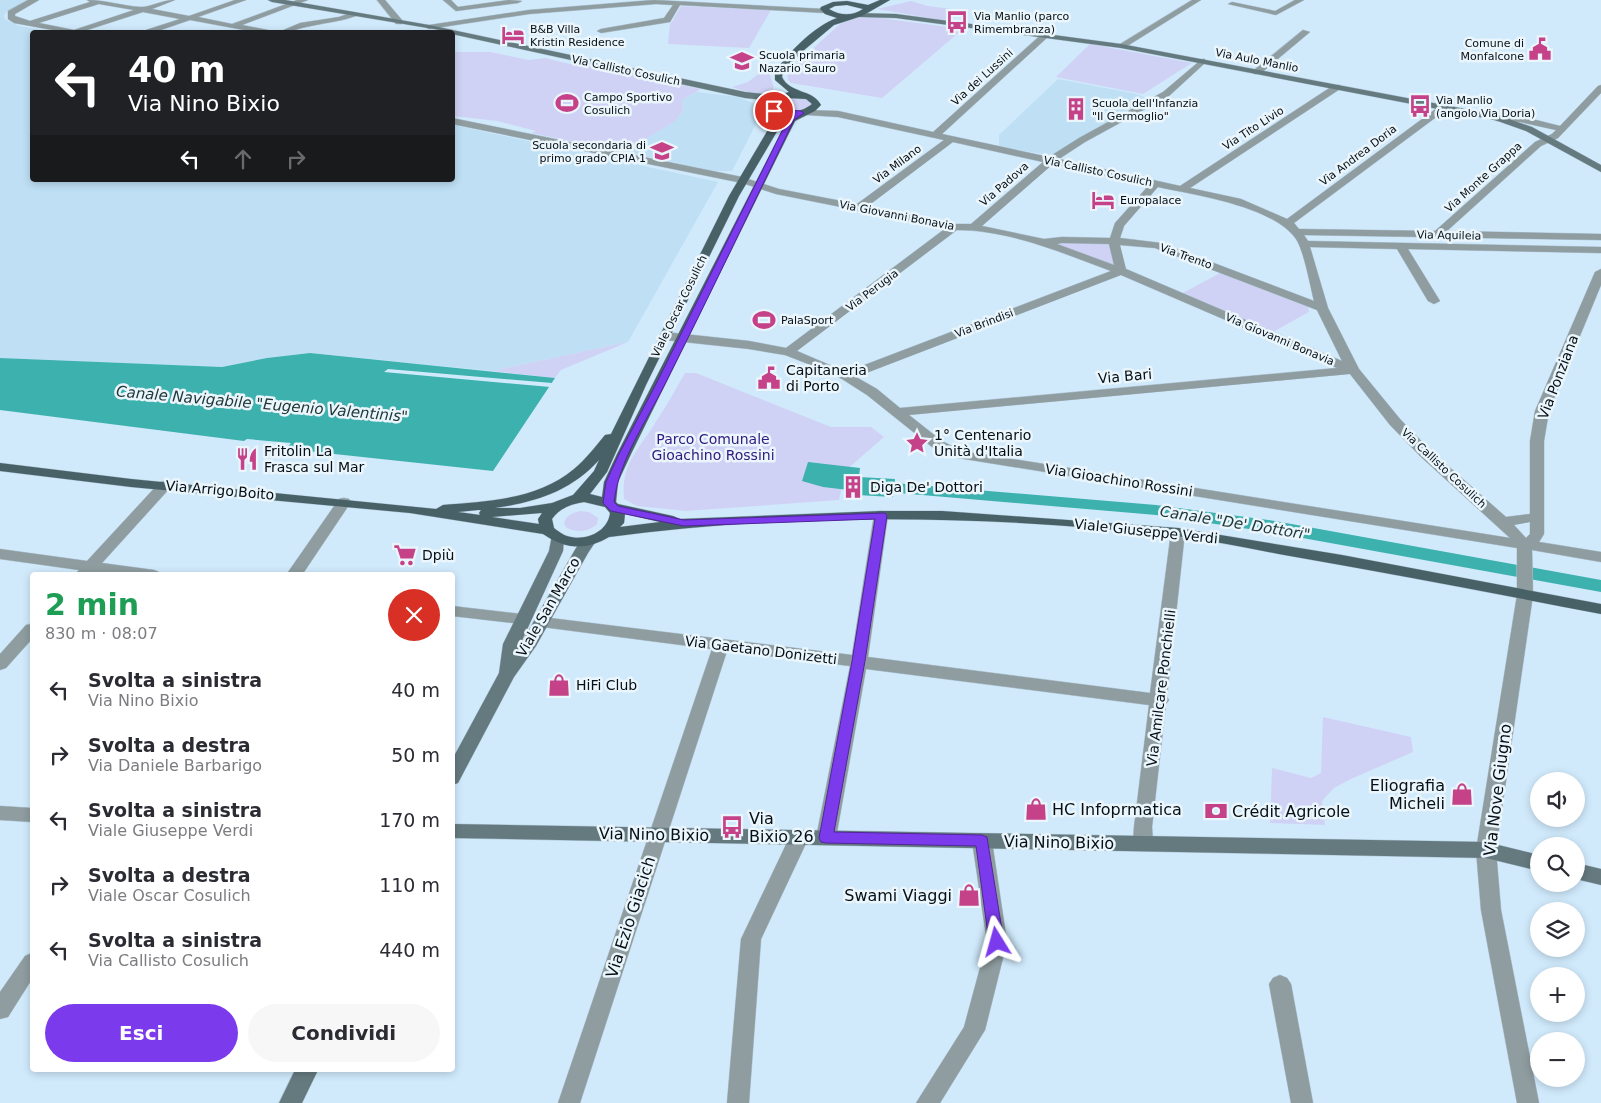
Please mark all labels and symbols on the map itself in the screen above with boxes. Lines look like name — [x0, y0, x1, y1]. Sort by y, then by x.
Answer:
bus stop icon: Via Manlio (parco Rimembranza) — [944, 9, 970, 35]
place label: Via Manlio (parco Rimembranza) — [974, 10, 1069, 36]
hotel icon: B&B Villa Kristin Residence — [500, 22, 526, 48]
place label: B&B Villa Kristin Residence — [530, 23, 625, 49]
public building icon: Comune di Monfalcone — [1527, 36, 1553, 62]
place label: Comune di Monfalcone — [1461, 37, 1524, 63]
street label: Via dei Lussini — [949, 46, 1016, 108]
street label: Via Aulo Manlio — [1214, 46, 1300, 75]
school or university icon: Scuola primaria Nazario Sauro — [729, 48, 755, 74]
place label: Scuola primaria Nazario Sauro — [759, 49, 845, 75]
street label: Via Callisto Cosulich — [570, 53, 681, 88]
sports icon: Campo Sportivo Cosulich — [554, 90, 580, 116]
pin — [753, 90, 795, 132]
place label: Campo Sportivo Cosulich — [584, 91, 672, 117]
bus stop icon: Via Manlio (angolo Via Doria) — [1407, 93, 1433, 119]
place label: Via Manlio (angolo Via Doria) — [1436, 94, 1535, 120]
building icon: Scuola dell'Infanzia "Il Germoglio" — [1063, 96, 1089, 122]
place label: Scuola dell'Infanzia "Il Germoglio" — [1092, 97, 1198, 123]
street label: Via Tito Livio — [1220, 104, 1286, 153]
street label: Via Andrea Doria — [1317, 122, 1399, 189]
school or university icon: Scuola secondaria di primo grado CPIA 1 — [649, 138, 675, 164]
place label: Scuola secondaria di primo grado CPIA 1 — [532, 139, 646, 165]
street label: Via Monte Grappa — [1442, 139, 1524, 215]
street label: Via Milano — [871, 142, 924, 187]
street label: Via Callisto Cosulich — [1042, 154, 1153, 189]
street label: Via Padova — [977, 160, 1031, 209]
hotel icon: Europalace — [1090, 187, 1116, 213]
place label: Europalace — [1120, 194, 1182, 207]
street label: Via Giovanni Bonavia — [838, 198, 956, 233]
street label: Via Aquileia — [1417, 228, 1481, 243]
street label: Via Trento — [1158, 241, 1214, 272]
street label: Viale Oscar Cosulich — [649, 253, 710, 359]
street label: Via Perugia — [844, 267, 901, 314]
street label: Via Brindisi — [953, 306, 1015, 341]
sports icon: PalaSport — [751, 307, 777, 333]
street label: Via Giovanni Bonavia — [1223, 311, 1336, 368]
place label: PalaSport — [781, 314, 834, 327]
street label: Via Ponziana — [1535, 333, 1581, 421]
place label: Capitaneria di Porto — [786, 362, 867, 394]
public building icon: Capitaneria di Porto — [756, 365, 782, 391]
street label: Via Bari — [1097, 366, 1153, 386]
water label: Canale Navigabile "Eugenio Valentinis" — [115, 382, 409, 426]
street label: Via Callisto Cosulich — [1399, 426, 1489, 511]
place label: 1° Centenario Unità d'Italia — [934, 427, 1031, 459]
place icon: 1° Centenario Unità d'Italia — [904, 430, 930, 456]
park label: Parco Comunale Gioachino Rossini — [651, 431, 775, 463]
place label: Fritolin La Frasca sul Mar — [264, 443, 365, 475]
restaurant icon: Fritolin La Frasca sul Mar — [234, 446, 260, 472]
street label: Via Gioachino Rossini — [1044, 460, 1194, 500]
building icon: Diga De' Dottori — [840, 474, 866, 500]
street label: Via Arrigo Boito — [165, 477, 275, 503]
place label: Diga De' Dottori — [870, 479, 983, 495]
water label: Canale "De' Dottori" — [1159, 502, 1311, 544]
street label: Viale Giuseppe Verdi — [1073, 515, 1219, 547]
supermarket icon: Dpiù — [392, 542, 418, 568]
place label: Dpiù — [422, 547, 454, 563]
street label: Viale San Marco — [513, 555, 583, 659]
street label: Via Amilcare Ponchielli — [1143, 609, 1179, 767]
street label: Via Gaetano Donizetti — [684, 633, 838, 667]
shop icon: HiFi Club — [546, 672, 572, 698]
place label: HiFi Club — [576, 677, 637, 693]
street label: Via Nove Giugno — [1480, 723, 1515, 857]
place label: Eliografia Micheli — [1370, 776, 1445, 813]
shop icon: Eliografia Micheli — [1449, 781, 1475, 807]
shop icon: HC Infoprmatica — [1023, 796, 1049, 822]
bank icon: Crédit Agricole — [1203, 798, 1229, 824]
place label: HC Infoprmatica — [1052, 800, 1182, 819]
place label: Crédit Agricole — [1232, 802, 1350, 821]
place label: Via Bixio 26 — [749, 809, 814, 846]
bus stop icon: Via Bixio 26 — [719, 814, 745, 840]
street label: Via Nino Bixio — [599, 824, 709, 845]
street label: Via Nino Bixio — [1004, 832, 1114, 853]
street label: Via Ezio Giacich — [602, 854, 659, 980]
shop icon: Swami Viaggi — [956, 882, 982, 908]
place label: Swami Viaggi — [844, 886, 952, 905]
position arrow — [970, 915, 1022, 967]

